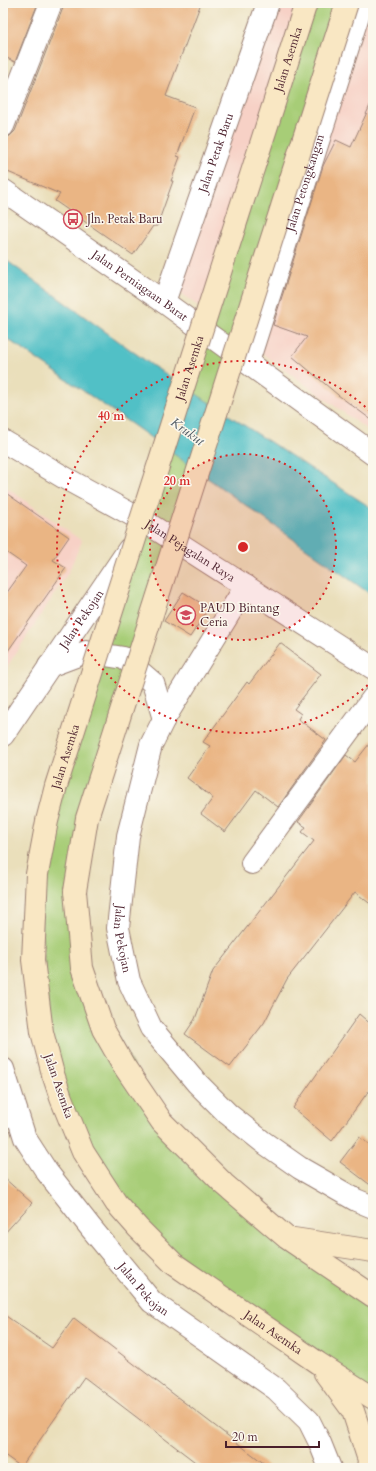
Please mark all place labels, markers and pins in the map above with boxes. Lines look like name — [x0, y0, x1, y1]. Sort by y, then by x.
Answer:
bus stop icon: Jln. Petak Baru — [62, 208, 84, 230]
place label: Jln. Petak Baru — [85, 211, 163, 227]
centre of rings — [236, 540, 250, 554]
place label: PAUD Bintang Ceria — [200, 600, 280, 630]
school or university icon: PAUD Bintang Ceria — [175, 604, 197, 626]

